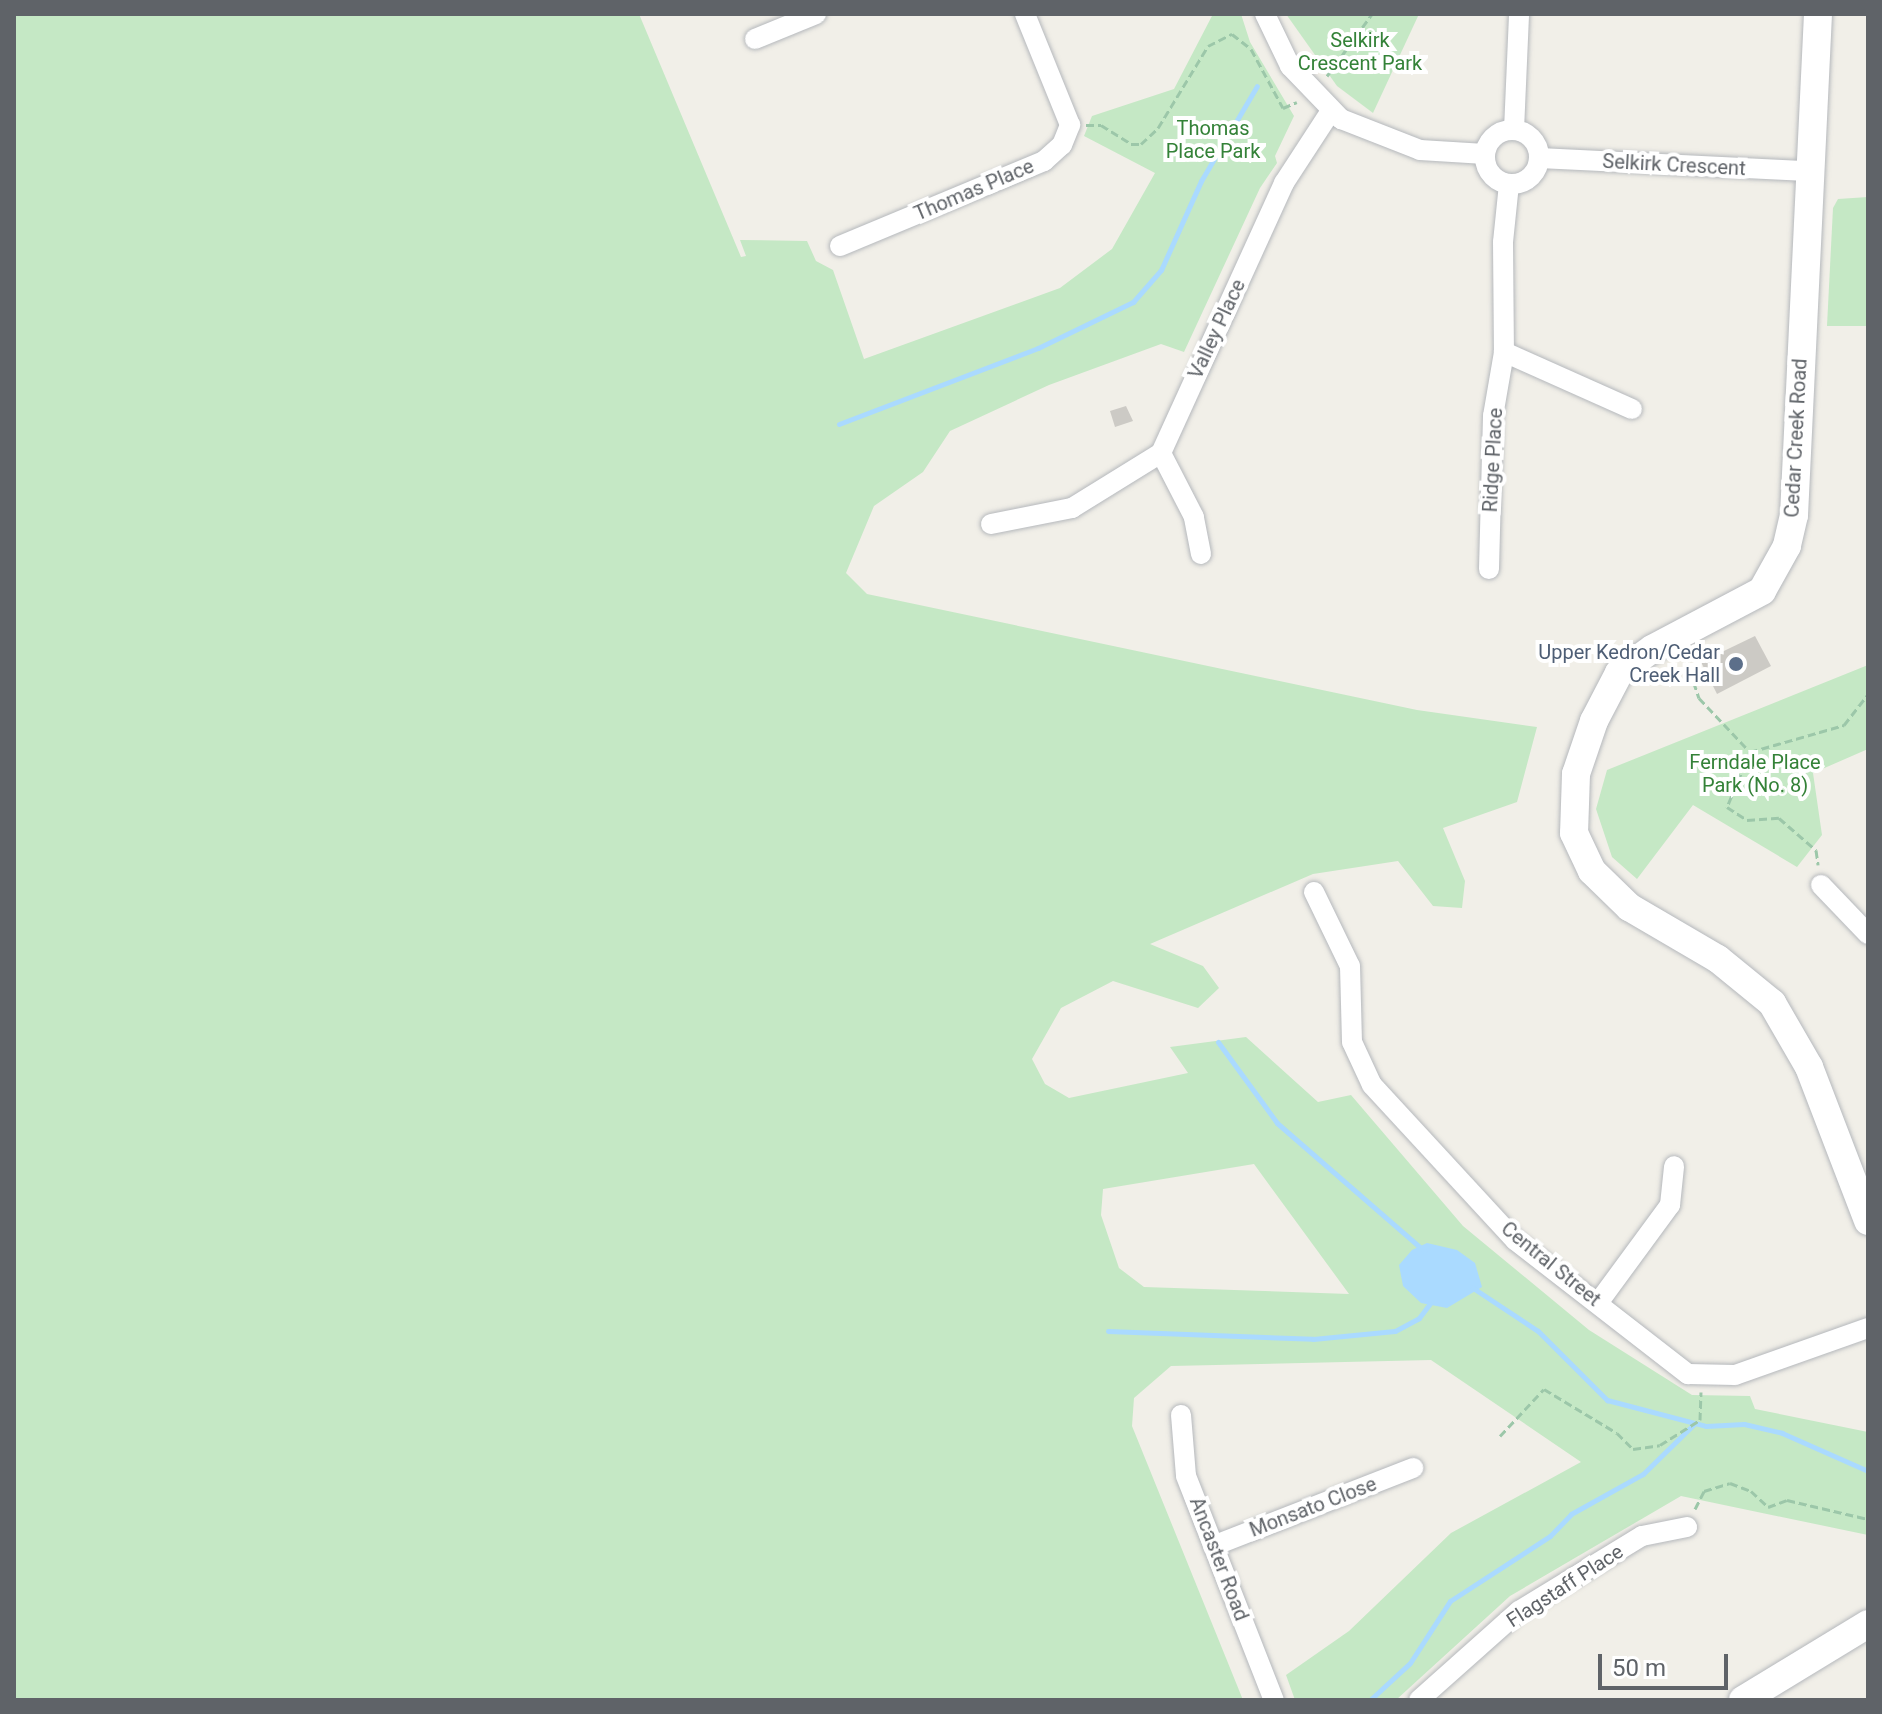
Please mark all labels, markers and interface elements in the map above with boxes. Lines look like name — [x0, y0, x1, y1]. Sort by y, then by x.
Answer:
park label: Selkirk Crescent Park — [1298, 28, 1422, 75]
park label: Thomas Place Park — [1166, 117, 1260, 164]
street label: Selkirk Crescent — [1602, 149, 1746, 181]
street label: Thomas Place — [911, 154, 1037, 226]
street label: Valley Place — [1183, 275, 1251, 383]
street label: Cedar Creek Road — [1780, 358, 1812, 518]
street label: Ridge Place — [1478, 407, 1508, 513]
place label: Upper Kedron/Cedar Creek Hall — [1538, 640, 1720, 687]
marker: Upper Kedron/Cedar Creek Hall — [1727, 655, 1745, 673]
park label: Ferndale Place Park (No. 8) — [1689, 751, 1821, 798]
street label: Central Street — [1496, 1217, 1606, 1311]
street label: Monsato Close — [1246, 1472, 1380, 1542]
street label: Ancaster Road — [1184, 1494, 1254, 1624]
street label: Flagstaff Place — [1502, 1539, 1628, 1633]
scale bar — [1602, 1638, 1732, 1688]
text: 50 m — [1612, 1654, 1666, 1682]

